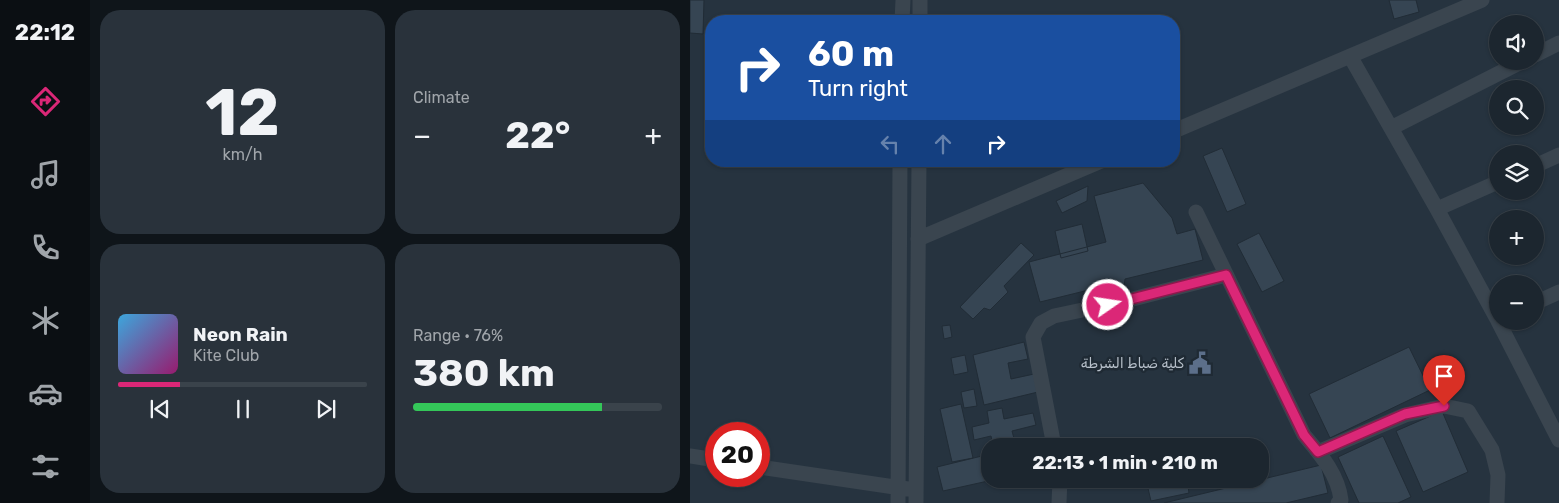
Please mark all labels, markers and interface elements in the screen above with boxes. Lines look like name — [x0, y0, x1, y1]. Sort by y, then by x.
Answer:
map controls — [1489, 15, 1544, 330]
button: sound — [1489, 15, 1544, 70]
text: 22:12 — [15, 19, 75, 46]
text: 60 m — [808, 33, 894, 75]
icon: right — [725, 35, 790, 100]
text: 12 — [205, 74, 280, 151]
text: Turn right — [808, 75, 908, 102]
button: search — [1489, 80, 1544, 135]
icon: directions — [28, 84, 63, 119]
text: Climate — [413, 88, 470, 107]
text: 22° — [505, 112, 570, 158]
text: − — [413, 119, 431, 152]
text: + — [645, 119, 662, 152]
icon: left — [876, 130, 904, 158]
icon: ahead — [929, 130, 957, 158]
icon: right — [982, 130, 1010, 158]
text: km/h — [223, 145, 262, 164]
button: layers — [1489, 145, 1544, 200]
icon: music — [28, 157, 63, 192]
button: + — [1489, 210, 1544, 265]
icon: phone — [28, 230, 63, 265]
button: − — [1489, 275, 1544, 330]
position arrow — [1081, 278, 1133, 330]
icon: climate — [28, 303, 63, 338]
text: Neon Rain — [193, 323, 288, 346]
text: Range · 76% — [413, 326, 503, 345]
text: Kite Club — [193, 346, 259, 365]
text: 380 km — [413, 350, 555, 396]
public building icon: كلية ضباط الشرطة — [1187, 350, 1213, 376]
place label: كلية ضباط الشرطة — [1081, 355, 1185, 372]
pin — [1423, 355, 1465, 406]
icon: arrive — [1430, 362, 1458, 390]
icon: car — [28, 376, 63, 411]
icon: previous — [146, 395, 174, 423]
icon: pause — [229, 395, 257, 423]
icon: next — [312, 395, 340, 423]
speed limit sign: 20 — [705, 422, 770, 487]
icon: filters — [28, 449, 63, 484]
text: 22:13 · 1 min · 210 m — [1032, 451, 1218, 474]

